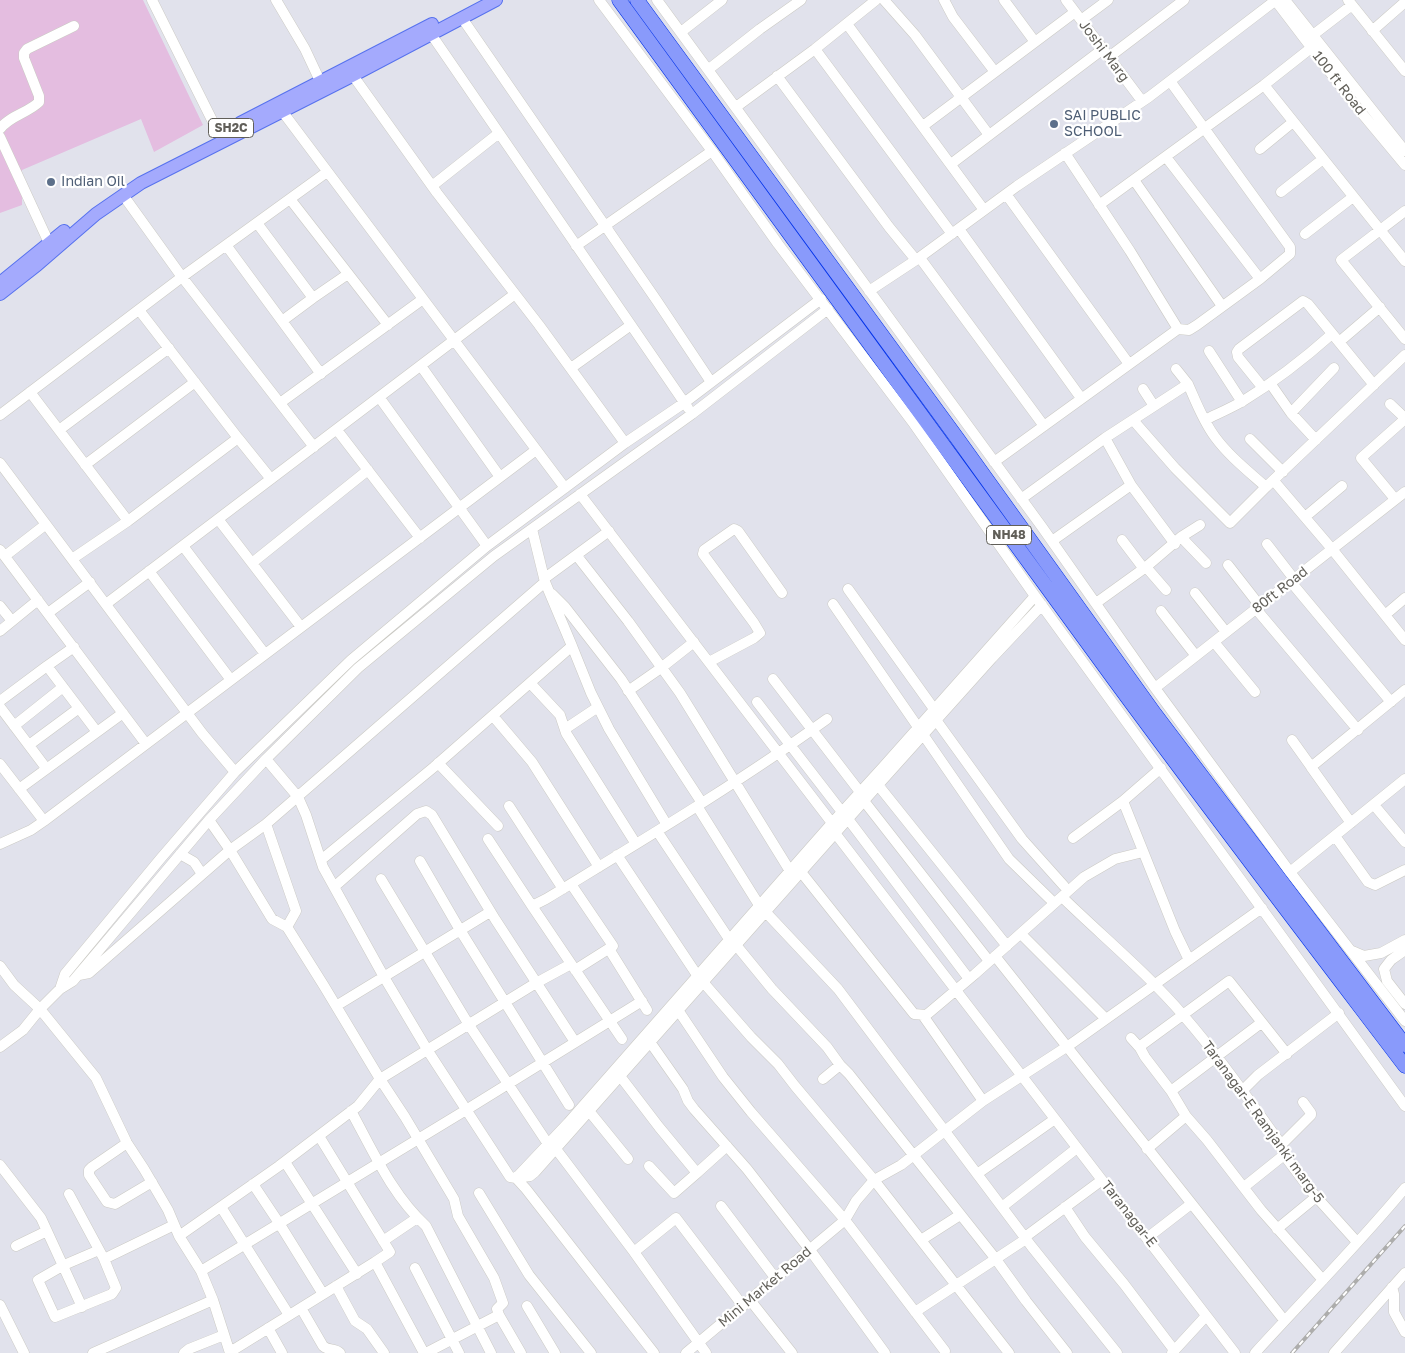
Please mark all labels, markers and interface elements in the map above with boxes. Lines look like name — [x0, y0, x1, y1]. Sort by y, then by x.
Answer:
street label: Joshi Marg — [1075, 17, 1133, 85]
street label: 100 ft Road — [1309, 48, 1369, 118]
place label: SAI PUBLIC SCHOOL — [1064, 108, 1141, 140]
marker: SAI PUBLIC SCHOOL — [1048, 118, 1060, 130]
road number: SH2C — [208, 119, 254, 138]
place label: Indian Oil — [61, 174, 125, 190]
marker: Indian Oil — [45, 176, 57, 188]
road number: NH48 — [986, 526, 1032, 544]
street label: 80ft Road — [1249, 563, 1311, 617]
street label: Taranagar-E Ramjanki marg-5 — [1198, 1038, 1328, 1206]
street label: Taranagar-E — [1098, 1177, 1160, 1251]
street label: Mini Market Road — [715, 1243, 815, 1331]

